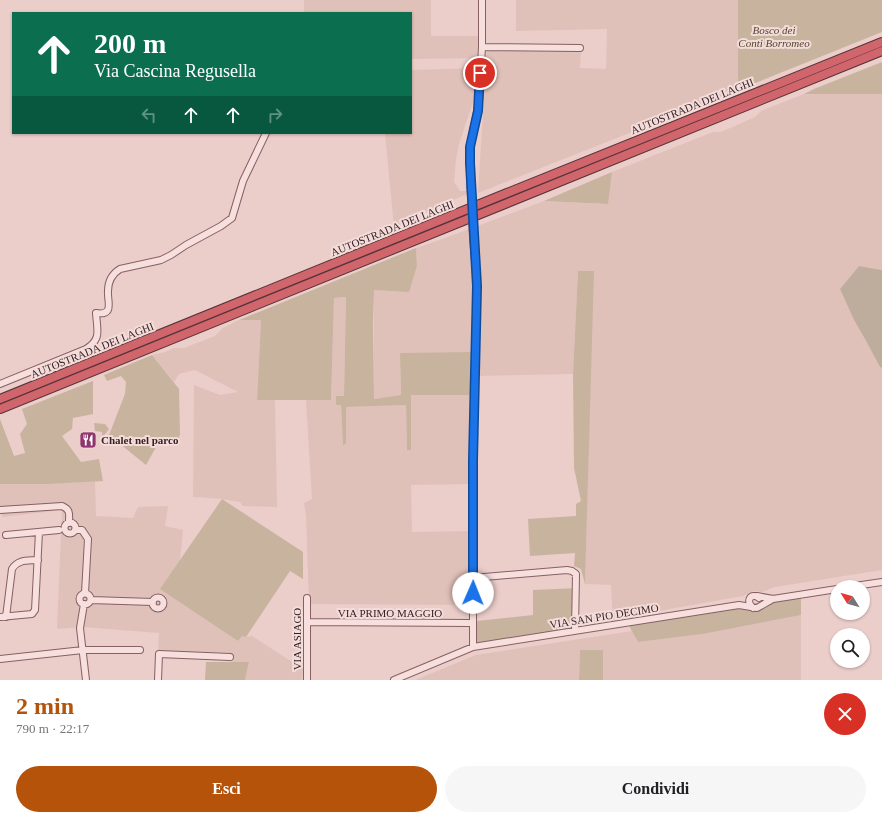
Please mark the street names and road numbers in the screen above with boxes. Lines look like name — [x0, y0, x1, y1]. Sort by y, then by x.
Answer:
street label: AUTOSTRADA DEI LAGHI — [629, 76, 756, 136]
street label: AUTOSTRADA DEI LAGHI — [329, 198, 456, 258]
street label: AUTOSTRADA DEI LAGHI — [29, 320, 156, 380]
street label: VIA SAN PIO DECIMO — [549, 601, 659, 631]
street label: VIA PRIMO MAGGIO — [338, 607, 442, 619]
street label: VIA ASIAGO — [291, 608, 303, 670]

